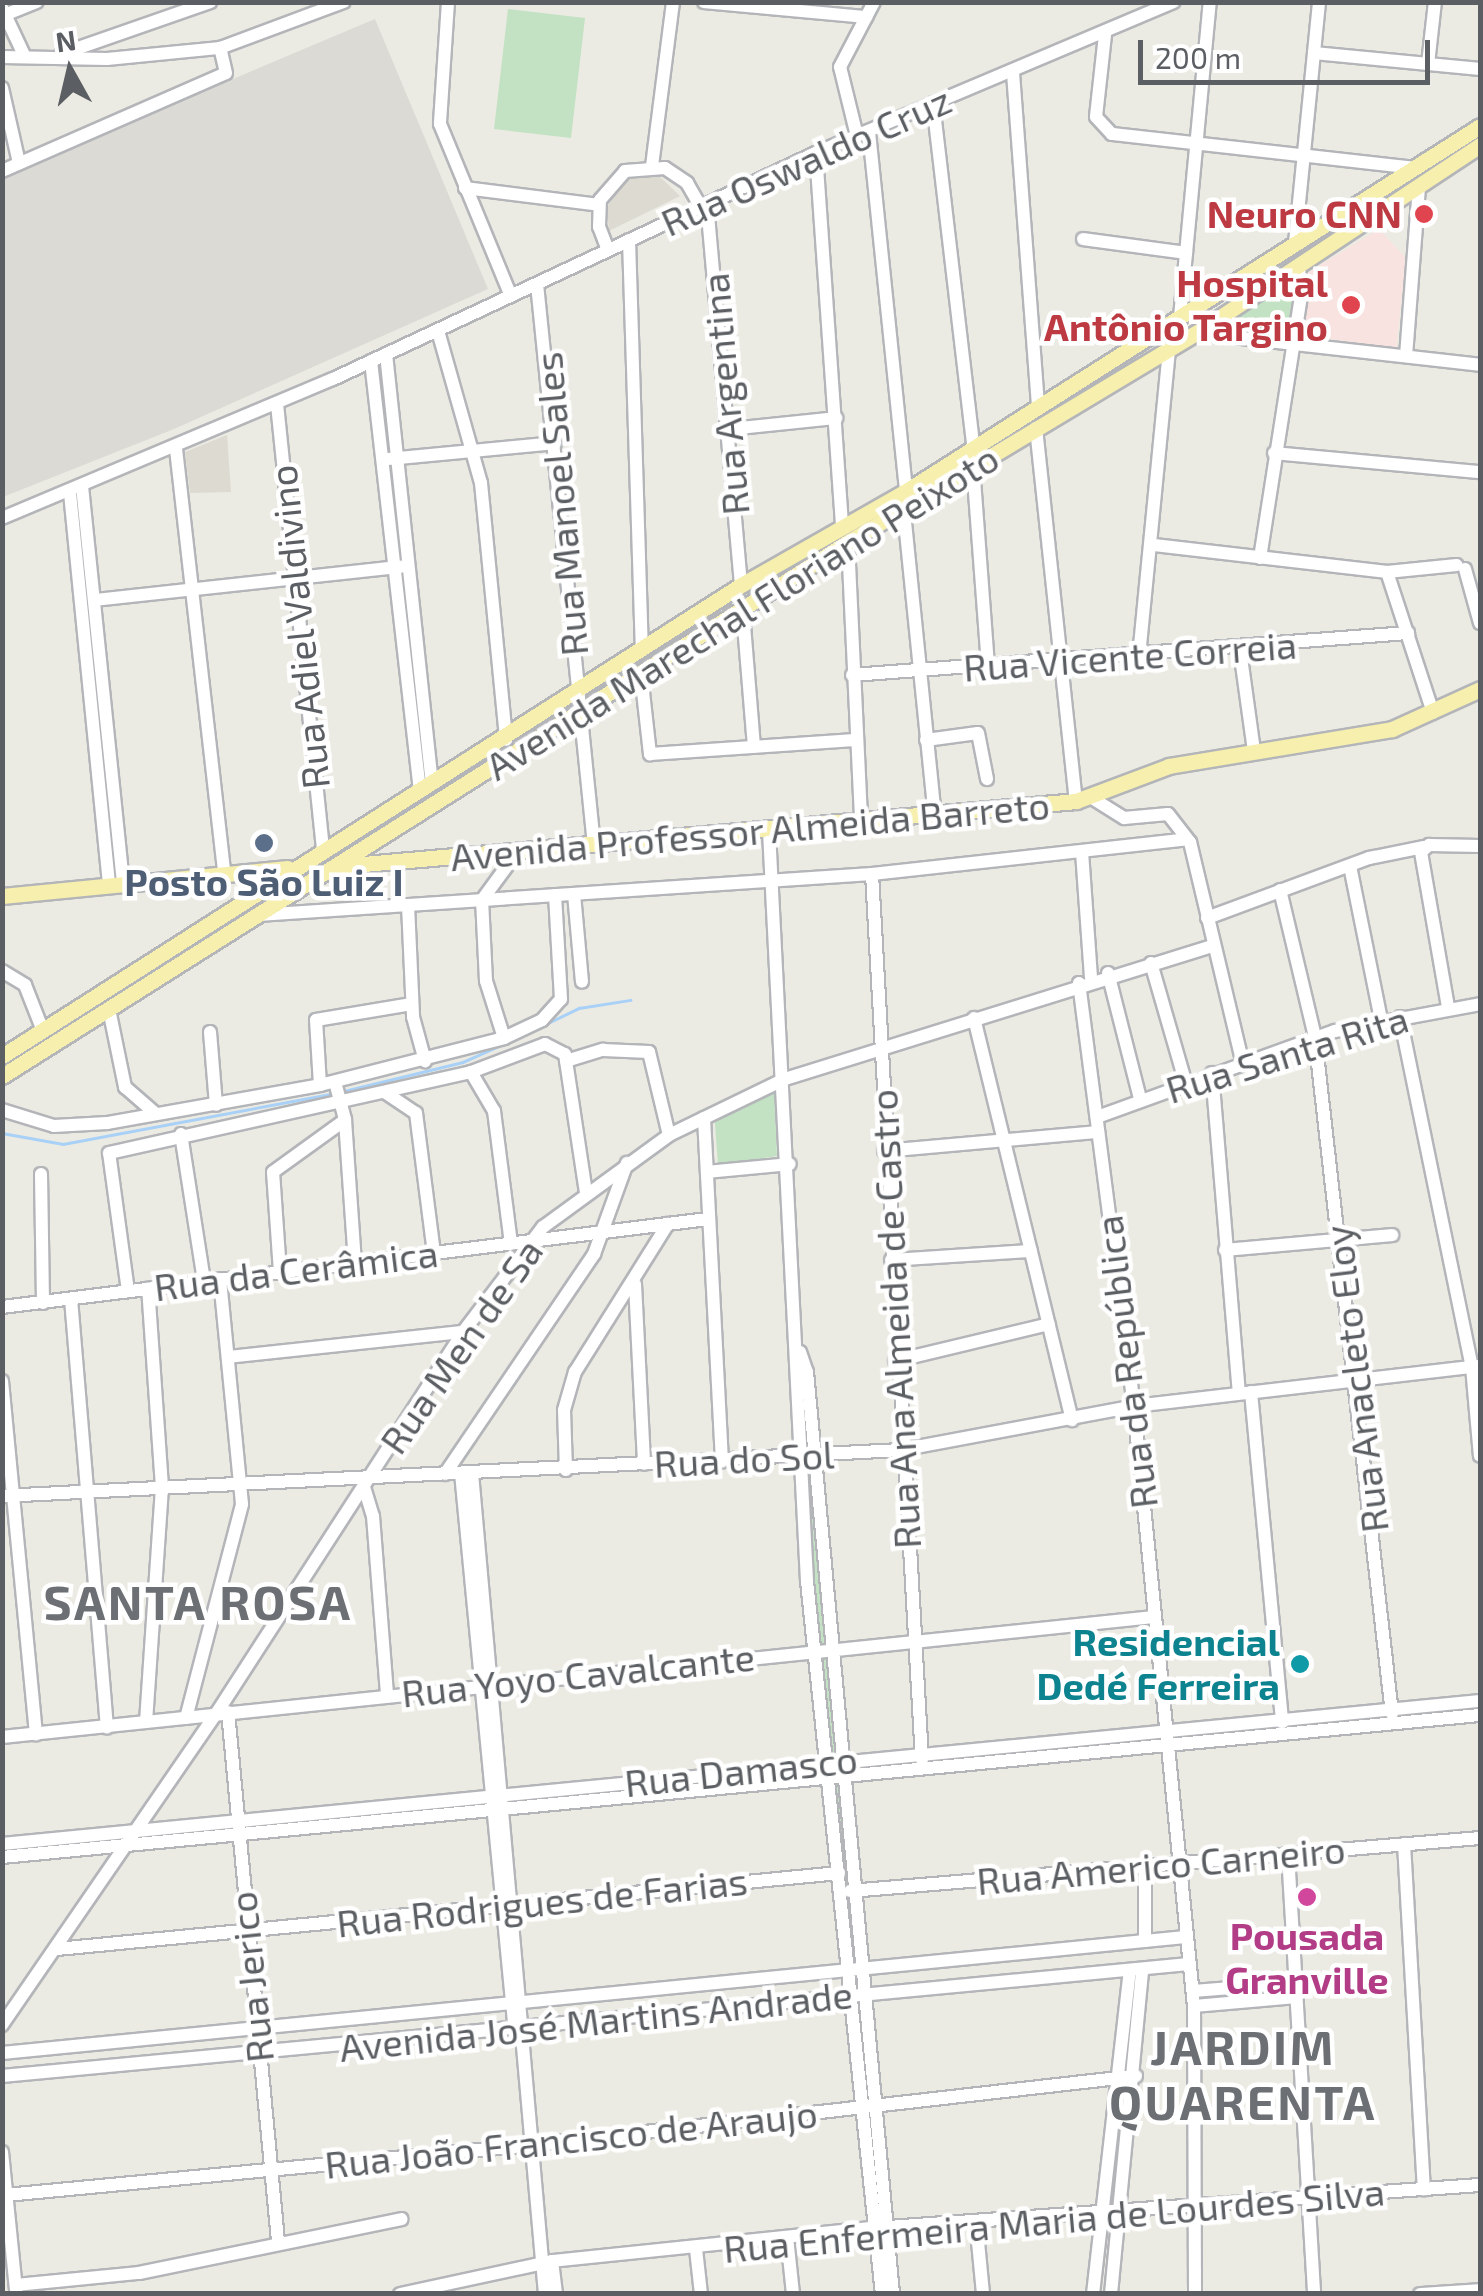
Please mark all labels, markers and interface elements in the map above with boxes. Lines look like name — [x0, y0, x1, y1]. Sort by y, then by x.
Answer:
north arrow — [20, 20, 120, 120]
scale bar — [1143, 20, 1436, 82]
text: N — [53, 22, 78, 59]
text: 200 m — [1155, 39, 1241, 75]
street label: Rua Oswaldo Cruz — [654, 77, 958, 245]
place label: Neuro CNN — [1207, 191, 1402, 237]
marker: Neuro CNN — [1411, 201, 1437, 227]
place label: Hospital Antônio Targino — [1043, 260, 1328, 350]
street label: Rua Argentina — [692, 271, 758, 517]
marker: Hospital Antônio Targino — [1338, 292, 1364, 318]
street label: Rua Manoel Sales — [525, 350, 597, 658]
street label: Avenida Marechal Floriano Peixoto — [477, 435, 1007, 789]
street label: Rua Adiel Valdivino — [259, 461, 339, 793]
street label: Rua Vicente Correia — [961, 622, 1299, 690]
street label: Avenida Professor Almeida Barreto — [448, 782, 1052, 880]
marker: Posto São Luiz I — [253, 832, 275, 854]
place label: Posto São Luiz I — [124, 859, 404, 905]
street label: Rua Santa Rita — [1160, 996, 1414, 1112]
street label: Rua Ana Almeida de Castro — [860, 1087, 930, 1551]
street label: Rua da República — [1085, 1213, 1167, 1511]
street label: Rua Anacleto Eloy — [1314, 1222, 1398, 1536]
street label: Rua da Cerâmica — [151, 1230, 441, 1310]
street label: Rua Men de Sa — [370, 1230, 552, 1462]
street label: Rua do Sol — [653, 1432, 835, 1486]
district label: SANTA ROSA — [43, 1573, 353, 1631]
place label: Residencial Dedé Ferreira — [1036, 1619, 1280, 1708]
street label: Rua Yoyo Cavalcante — [399, 1634, 757, 1716]
marker: Residencial Dedé Ferreira — [1289, 1653, 1311, 1675]
street label: Rua Damasco — [622, 1736, 860, 1806]
street label: Rua Americo Carneiro — [974, 1826, 1348, 1904]
street label: Rua Rodrigues de Farias — [334, 1858, 750, 1946]
marker: Pousada Granville — [1296, 1886, 1318, 1908]
street label: Rua Jerico — [219, 1889, 283, 2065]
place label: Pousada Granville — [1225, 1913, 1389, 2002]
street label: Avenida José Martins Andrade — [336, 1971, 856, 2071]
district label: JARDIM QUARENTA — [1109, 2017, 1377, 2130]
street label: Rua João Francisco de Araujo — [322, 2090, 820, 2188]
street label: Rua Enfermeira Maria de Lourdes Silva — [721, 2168, 1387, 2272]

